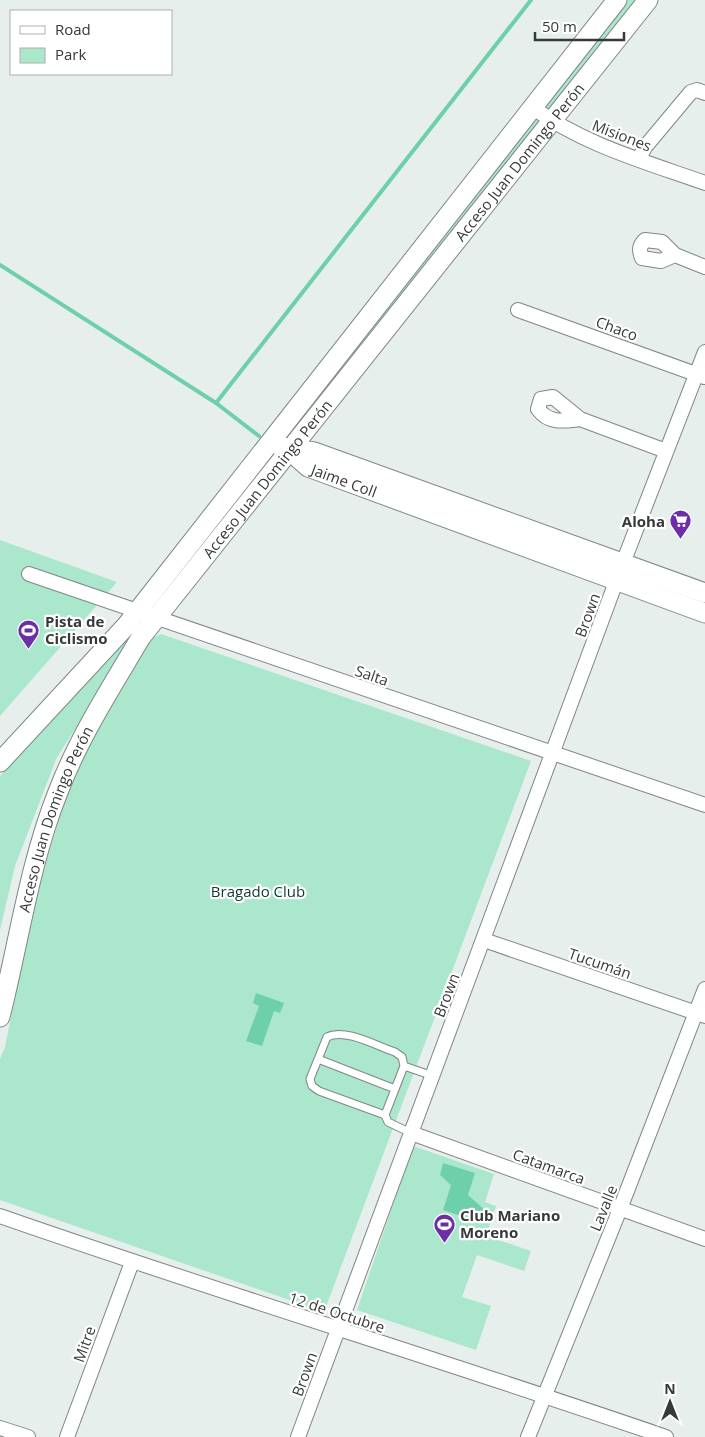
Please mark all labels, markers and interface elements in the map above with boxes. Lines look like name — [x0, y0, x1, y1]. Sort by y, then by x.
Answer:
legend — [10, 10, 172, 75]
scale bar — [535, 10, 624, 42]
text: 50 m — [542, 16, 577, 36]
text: Road — [55, 19, 91, 39]
text: Park — [55, 44, 86, 64]
street label: Acceso Juan Domingo Perón — [450, 79, 588, 245]
street label: Misiones — [589, 115, 655, 155]
street label: Chaco — [593, 311, 641, 345]
street label: Acceso Juan Domingo Perón — [198, 395, 336, 562]
street label: Jaime Coll — [307, 458, 380, 501]
supermarket icon: Aloha — [669, 509, 693, 540]
place label: Aloha — [622, 511, 665, 531]
street label: Brown — [570, 590, 604, 640]
place label: Pista de Ciclismo — [45, 611, 107, 648]
sports icon: Pista de Ciclismo — [17, 618, 41, 649]
street label: Salta — [353, 660, 391, 690]
street label: Acceso Juan Domingo Perón — [14, 722, 97, 914]
park label: Bragado Club — [211, 881, 305, 901]
street label: Tucumán — [566, 943, 634, 983]
street label: Brown — [428, 970, 464, 1020]
street label: Catamarca — [510, 1144, 588, 1188]
street label: Lavalle — [585, 1182, 621, 1234]
place label: Club Mariano Moreno — [460, 1205, 560, 1242]
sports icon: Club Mariano Moreno — [432, 1212, 456, 1243]
street label: 12 de Octubre — [287, 1287, 387, 1337]
street label: Mitre — [68, 1323, 100, 1365]
street label: Brown — [287, 1349, 321, 1399]
north arrow — [645, 1377, 695, 1427]
text: N — [664, 1379, 676, 1398]

